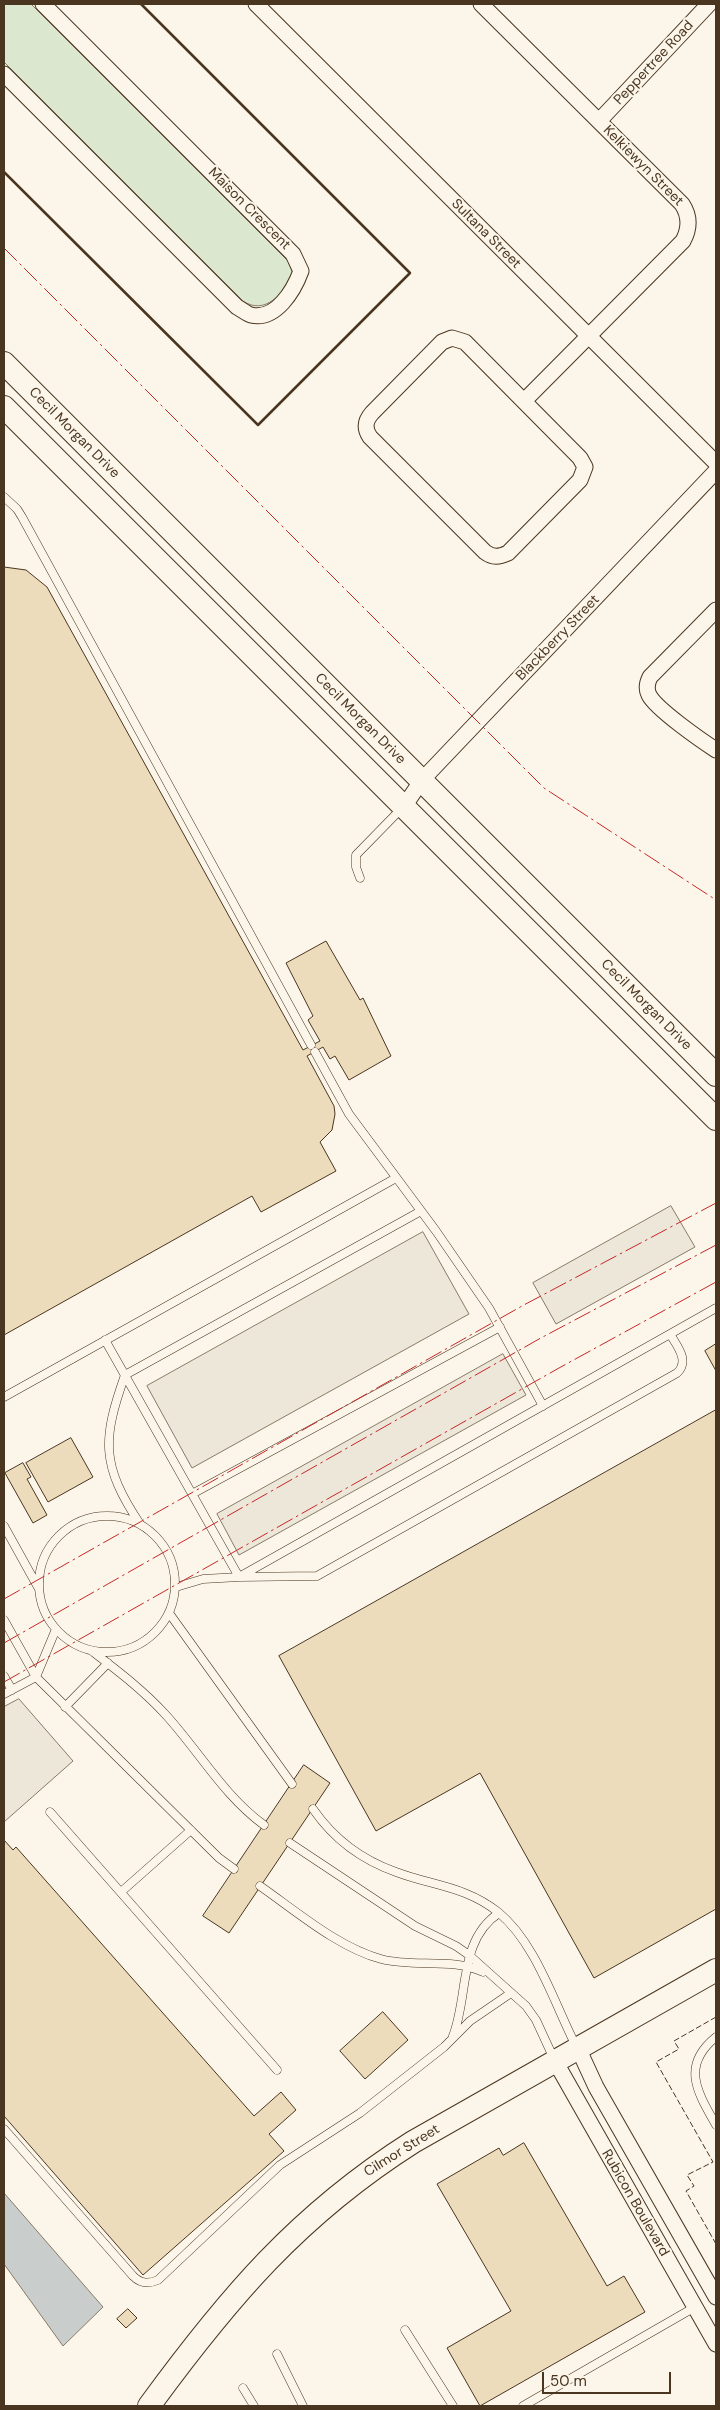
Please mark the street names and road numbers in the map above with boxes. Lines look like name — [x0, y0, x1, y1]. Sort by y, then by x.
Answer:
street label: Peppertree Road — [611, 17, 697, 109]
street label: Kelkiewyn Street — [599, 122, 687, 210]
street label: Maison Crescent — [204, 164, 294, 254]
street label: Sultana Street — [448, 196, 524, 272]
street label: Cecil Morgan Drive — [25, 384, 123, 482]
street label: Blackberry Street — [513, 592, 603, 684]
street label: Cecil Morgan Drive — [311, 670, 409, 768]
street label: Cecil Morgan Drive — [597, 956, 695, 1054]
street label: Cilmor Street — [361, 2121, 443, 2181]
street label: Rubicon Boulevard — [598, 2147, 672, 2259]

